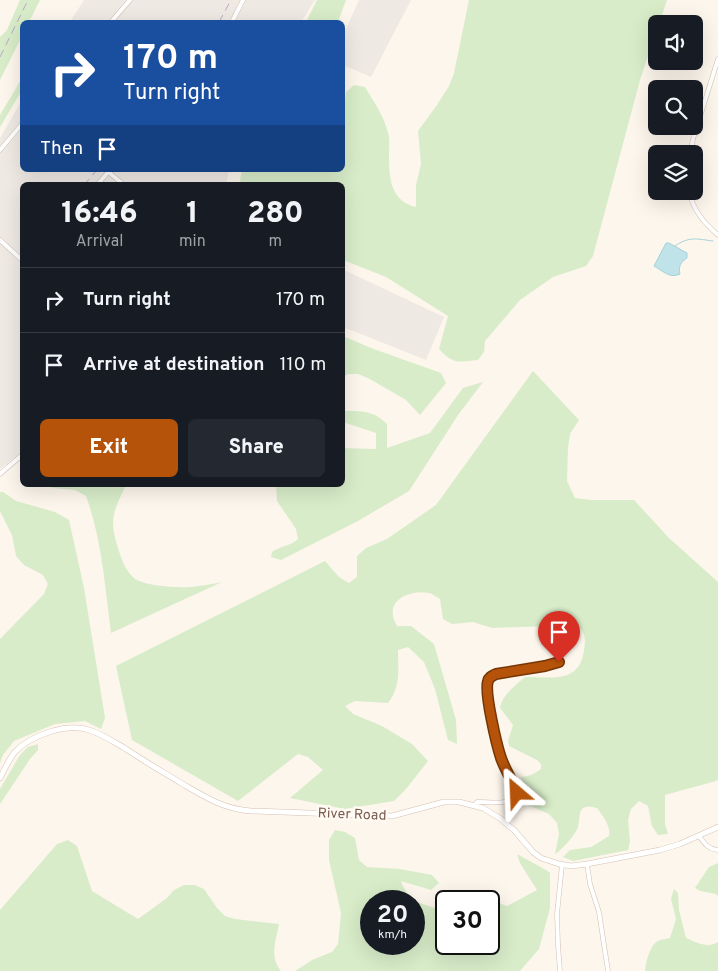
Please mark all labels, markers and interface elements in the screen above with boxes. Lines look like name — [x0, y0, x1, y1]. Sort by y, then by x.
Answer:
map controls — [648, 15, 703, 200]
button: sound — [648, 15, 703, 70]
text: 170 m — [123, 37, 218, 81]
icon: right — [40, 40, 105, 105]
text: Turn right — [123, 80, 220, 107]
button: search — [648, 80, 703, 135]
icon: arrive — [93, 135, 121, 163]
text: Then — [40, 137, 83, 161]
button: layers — [648, 145, 703, 200]
text: 16:46 — [61, 196, 138, 233]
text: 1 — [186, 196, 198, 233]
text: 280 — [247, 196, 304, 233]
text: Arrival — [76, 232, 123, 252]
text: min — [179, 232, 206, 252]
text: m — [269, 232, 282, 252]
icon: right — [40, 286, 68, 314]
text: Turn right — [83, 288, 171, 312]
text: 170 m — [276, 288, 325, 312]
icon: arrive — [40, 351, 68, 379]
text: Arrive at destination — [83, 353, 264, 377]
text: 110 m — [279, 353, 326, 377]
button: Exit — [40, 419, 178, 477]
button: Share — [188, 419, 325, 477]
pin — [538, 611, 580, 662]
icon: arrive — [545, 618, 573, 646]
position arrow — [490, 766, 542, 818]
street label: River Road — [317, 805, 387, 825]
speed limit sign: 30 — [435, 890, 500, 955]
text: 20 — [377, 900, 408, 932]
text: km/h — [378, 927, 407, 943]

